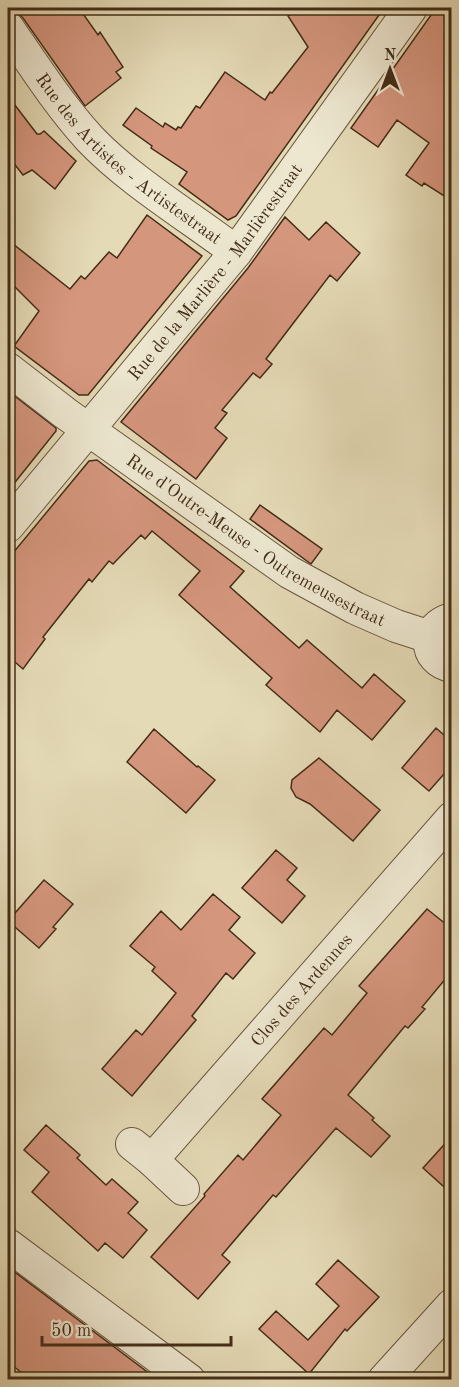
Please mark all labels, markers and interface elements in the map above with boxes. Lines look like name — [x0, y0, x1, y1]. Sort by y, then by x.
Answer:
north arrow — [360, 39, 420, 99]
text: N — [384, 48, 397, 64]
street label: Rue des Artistes - Artistestraat — [32, 70, 225, 248]
street label: Rue de la Marlière - Marlièrestraat — [125, 161, 306, 384]
street label: Rue d'Outre-Meuse - Outremeusestraat — [123, 451, 388, 630]
street label: Clos des Ardennes — [248, 930, 356, 1050]
scale bar — [42, 1309, 231, 1347]
text: 50 m — [51, 1322, 91, 1340]

